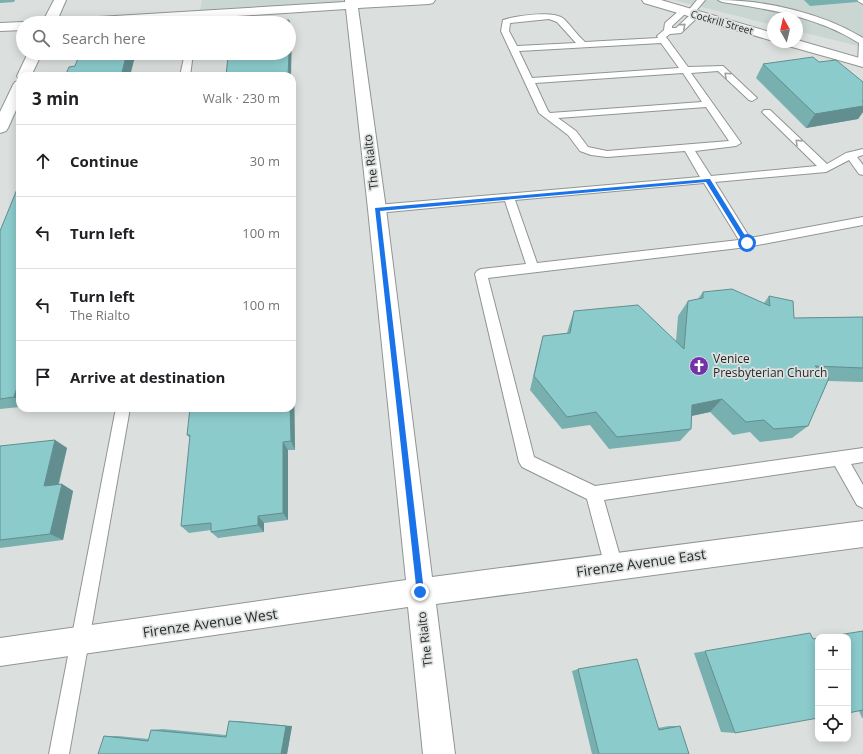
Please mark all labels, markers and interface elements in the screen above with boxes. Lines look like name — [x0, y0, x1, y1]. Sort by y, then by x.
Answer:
street label: Cockrill Street — [689, 6, 755, 38]
north arrow — [767, 12, 803, 48]
search box — [16, 16, 296, 60]
one-way arrow — [678, 23, 686, 30]
icon: search — [30, 27, 52, 49]
text: Search here — [62, 28, 146, 48]
one-way arrow — [724, 72, 732, 79]
text: 3 min — [32, 87, 79, 110]
text: Walk · 230 m — [203, 89, 280, 107]
street label: The Rialto — [359, 134, 382, 191]
one-way arrow — [795, 139, 803, 146]
icon: ahead — [32, 150, 54, 172]
text: Continue — [70, 151, 138, 171]
text: 30 m — [250, 152, 280, 170]
icon: left — [32, 222, 54, 244]
text: Turn left — [70, 223, 135, 243]
text: 100 m — [242, 224, 280, 242]
route start — [738, 234, 756, 252]
text: Turn left — [70, 286, 135, 306]
icon: left — [32, 294, 54, 316]
text: 100 m — [242, 296, 280, 314]
text: The Rialto — [70, 306, 130, 324]
place label: Venice Presbyterian Church — [713, 350, 827, 381]
church icon: Venice Presbyterian Church — [688, 355, 710, 377]
icon: arrive — [32, 366, 54, 388]
text: Arrive at destination — [70, 367, 225, 387]
street label: Firenze Avenue East — [575, 544, 707, 581]
route end — [411, 583, 429, 601]
street label: Firenze Avenue West — [141, 604, 279, 641]
street label: The Rialto — [413, 611, 436, 668]
map controls — [815, 634, 851, 742]
button: + — [815, 634, 851, 670]
button: − — [815, 670, 851, 706]
button: locate — [815, 706, 851, 742]

